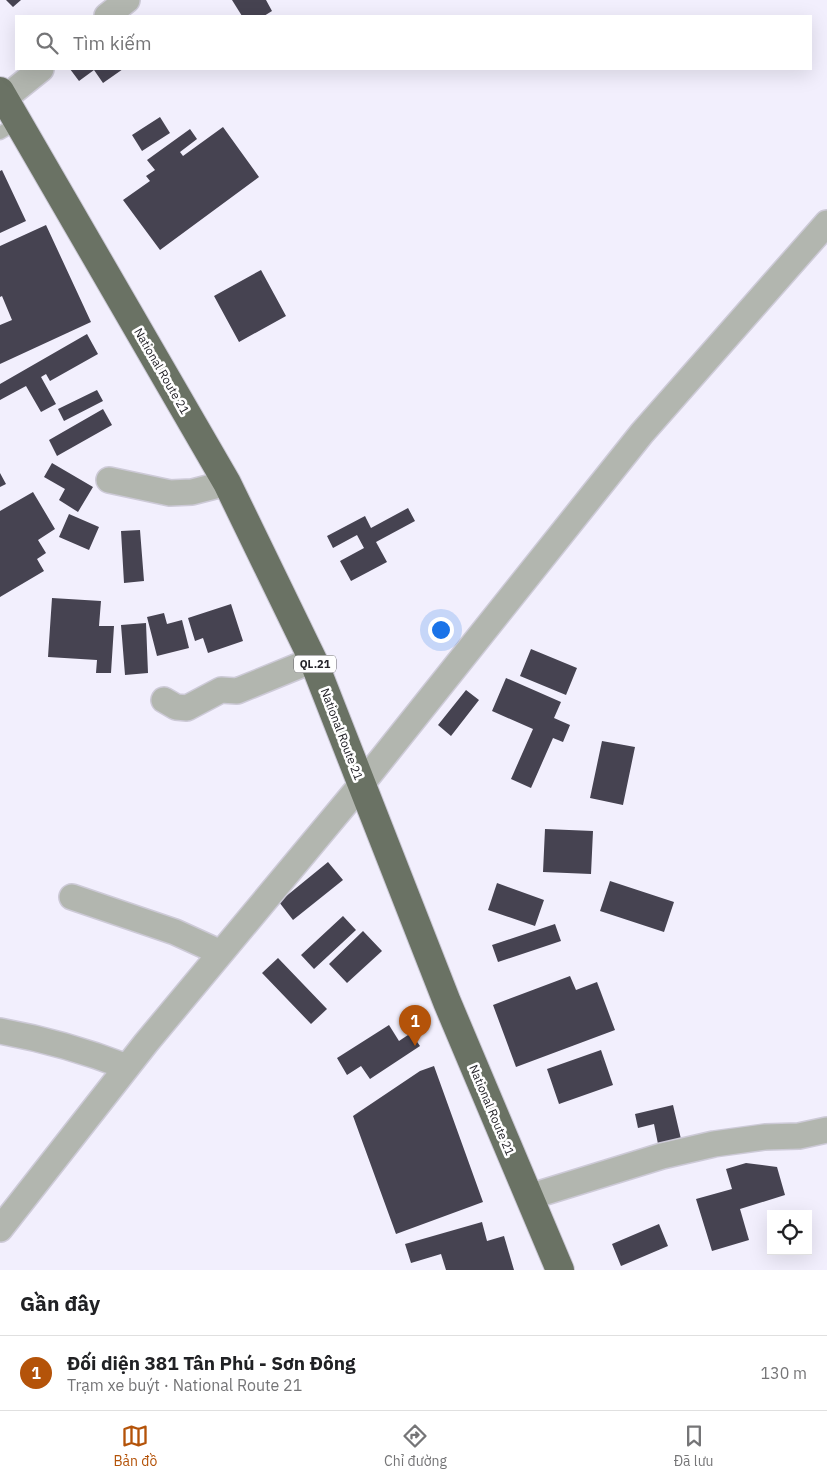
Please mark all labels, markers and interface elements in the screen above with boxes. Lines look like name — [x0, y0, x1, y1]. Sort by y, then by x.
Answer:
search box — [15, 15, 812, 70]
icon: search — [33, 29, 61, 57]
text: Tìm kiếm — [73, 31, 151, 55]
street label: National Route 21 — [131, 325, 193, 417]
your location — [428, 617, 454, 643]
road number: QL.21 — [294, 656, 336, 672]
street label: National Route 21 — [318, 686, 366, 782]
pin: 1 — [399, 1005, 431, 1046]
street label: National Route 21 — [466, 1062, 518, 1158]
map controls — [767, 1210, 812, 1255]
button: locate — [767, 1210, 812, 1255]
text: Gần đây — [20, 1289, 100, 1317]
text: Đối diện 381 Tân Phú - Sơn Đông — [67, 1351, 356, 1375]
text: 1 — [31, 1363, 41, 1383]
text: 130 m — [760, 1363, 807, 1383]
text: Trạm xe buýt · National Route 21 — [67, 1375, 302, 1395]
tab: Bản đồ — [113, 1422, 157, 1470]
tab: Chỉ đường — [384, 1422, 447, 1470]
tab: Đã lưu — [674, 1422, 714, 1470]

